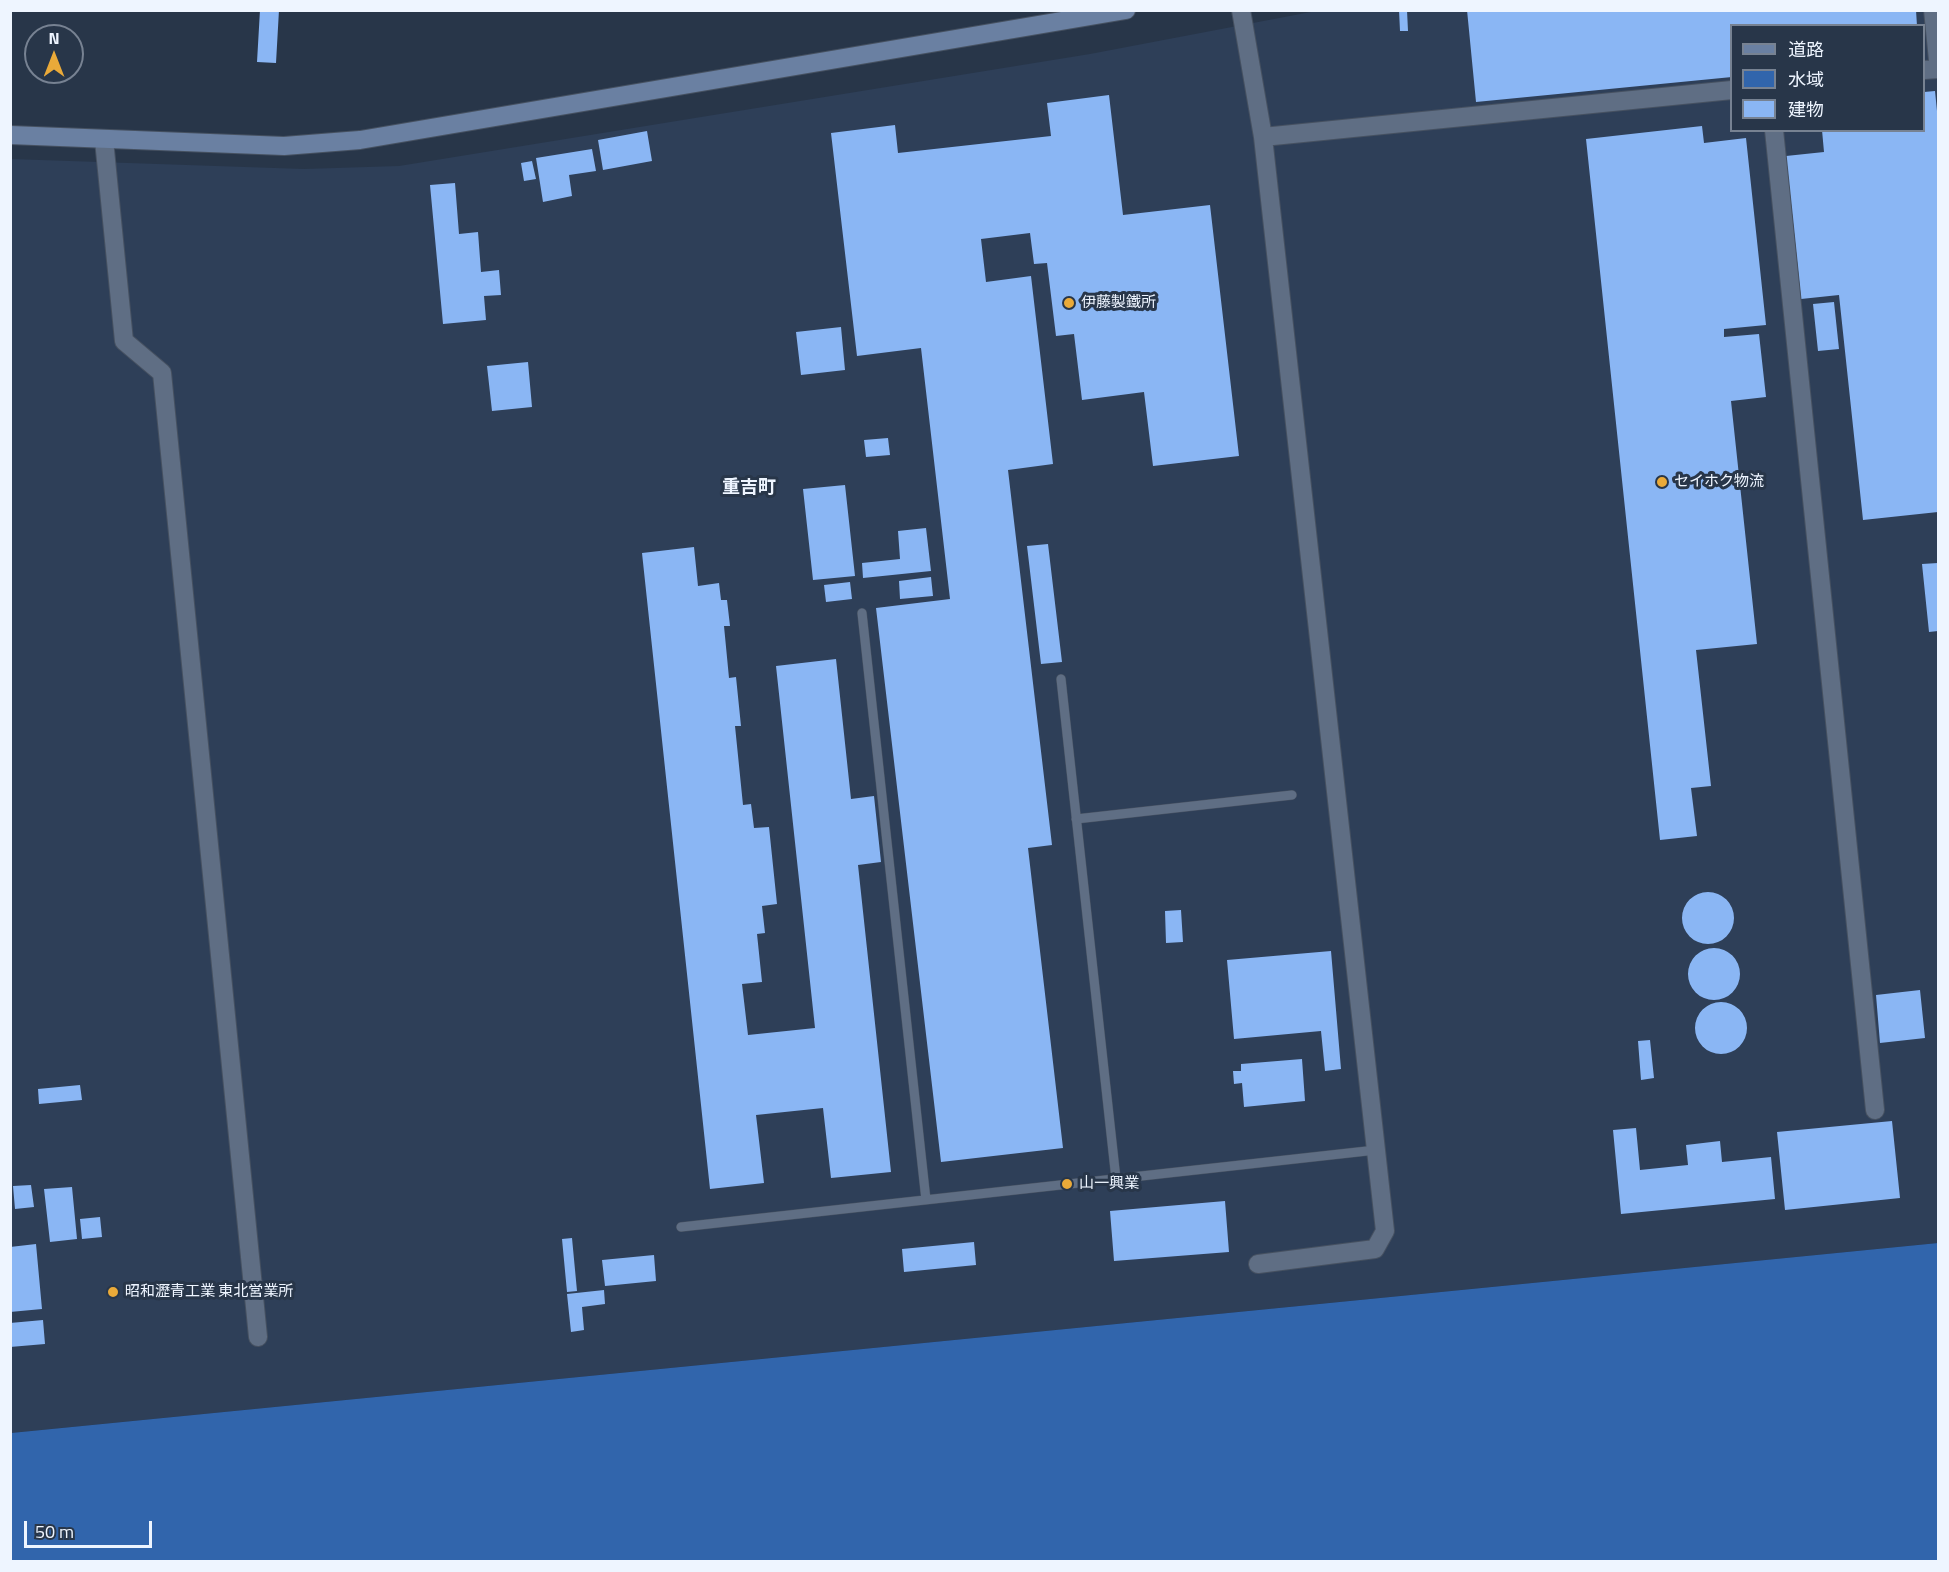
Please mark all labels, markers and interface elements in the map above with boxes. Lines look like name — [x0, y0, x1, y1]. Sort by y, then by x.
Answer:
north arrow — [24, 24, 84, 84]
legend — [1730, 24, 1925, 132]
text: N — [48, 26, 60, 50]
text: 道路 — [1788, 36, 1824, 63]
text: 水域 — [1788, 66, 1824, 93]
text: 建物 — [1788, 96, 1824, 123]
place label: 伊藤製鐵所 — [1081, 294, 1156, 312]
marker: 伊藤製鐵所 — [1062, 296, 1076, 310]
place label: セイホク物流 — [1674, 473, 1764, 491]
marker: セイホク物流 — [1655, 475, 1669, 489]
district label: 重吉町 — [722, 478, 776, 500]
place label: 山一興業 — [1079, 1175, 1139, 1193]
marker: 山一興業 — [1060, 1177, 1074, 1191]
place label: 昭和瀝青工業 東北営業所 — [125, 1283, 293, 1301]
marker: 昭和瀝青工業 東北営業所 — [106, 1285, 120, 1299]
scale bar — [27, 1509, 154, 1547]
text: 50 m — [35, 1518, 74, 1545]

